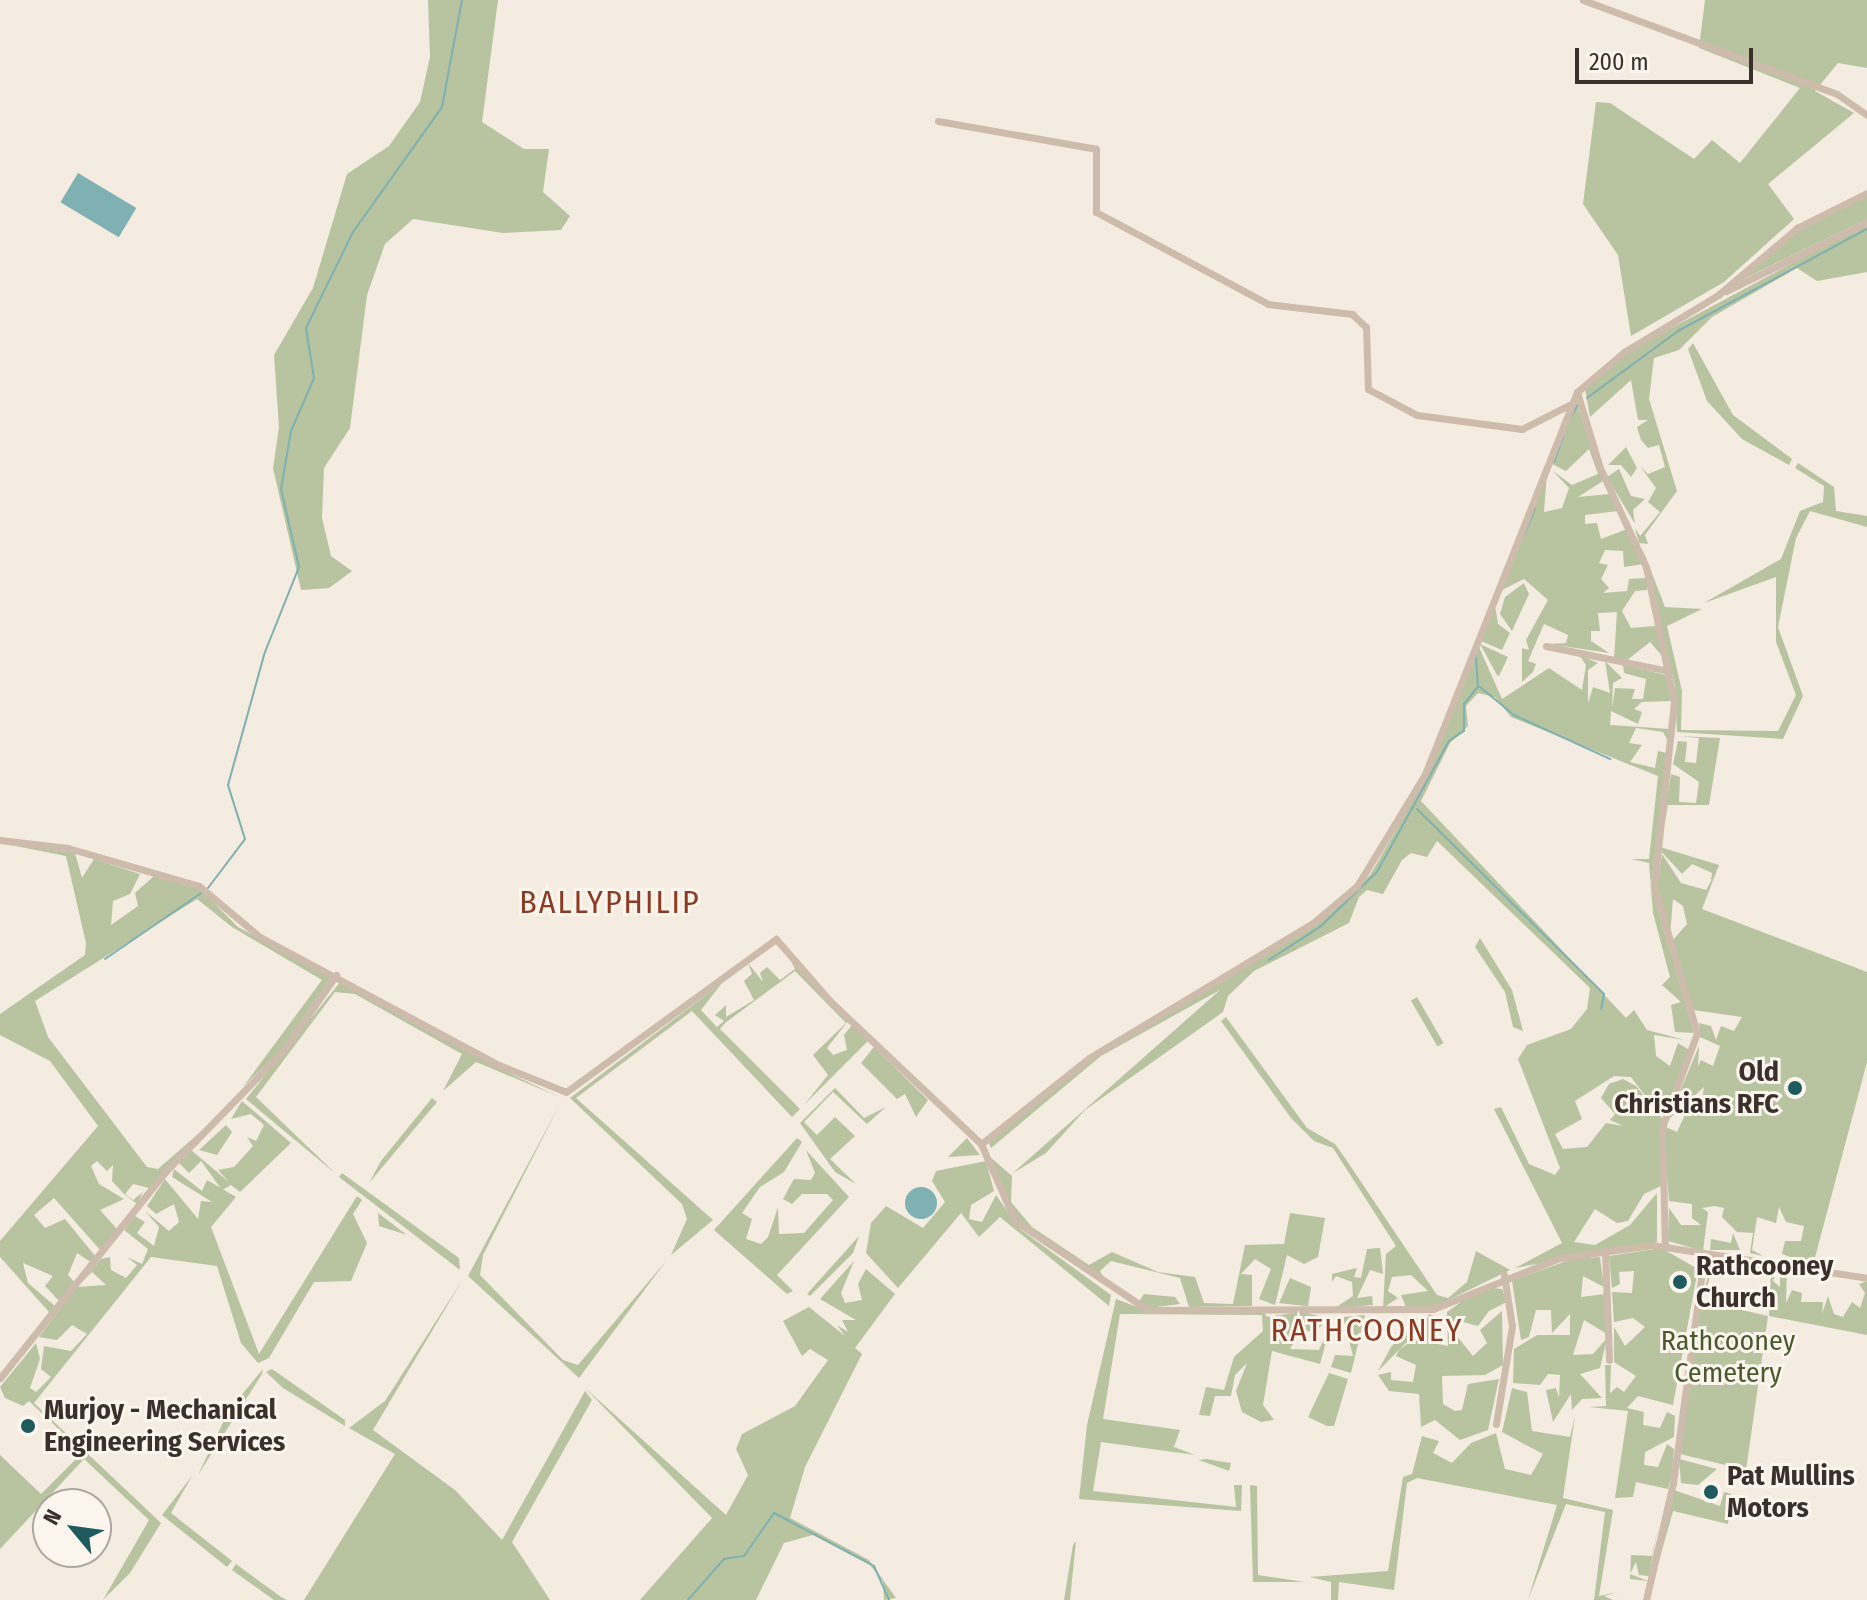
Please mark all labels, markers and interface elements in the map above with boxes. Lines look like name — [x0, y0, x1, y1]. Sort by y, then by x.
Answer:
scale bar — [1579, 32, 1757, 82]
text: 200 m — [1589, 48, 1649, 76]
district label: BALLYPHILIP — [519, 883, 701, 921]
place label: Old Christians RFC — [1614, 1055, 1779, 1121]
marker: Old Christians RFC — [1786, 1079, 1804, 1097]
place label: Rathcooney Church — [1696, 1249, 1833, 1315]
marker: Rathcooney Church — [1671, 1273, 1689, 1291]
district label: RATHCOONEY — [1271, 1311, 1463, 1349]
park label: Rathcooney Cemetery — [1661, 1324, 1795, 1390]
place label: Murjoy - Mechanical Engineering Services — [44, 1393, 285, 1459]
marker: Murjoy - Mechanical Engineering Services — [19, 1417, 37, 1435]
place label: Pat Mullins Motors — [1727, 1459, 1855, 1525]
marker: Pat Mullins Motors — [1702, 1483, 1720, 1501]
north arrow — [32, 1488, 112, 1568]
text: N — [37, 1505, 67, 1529]

